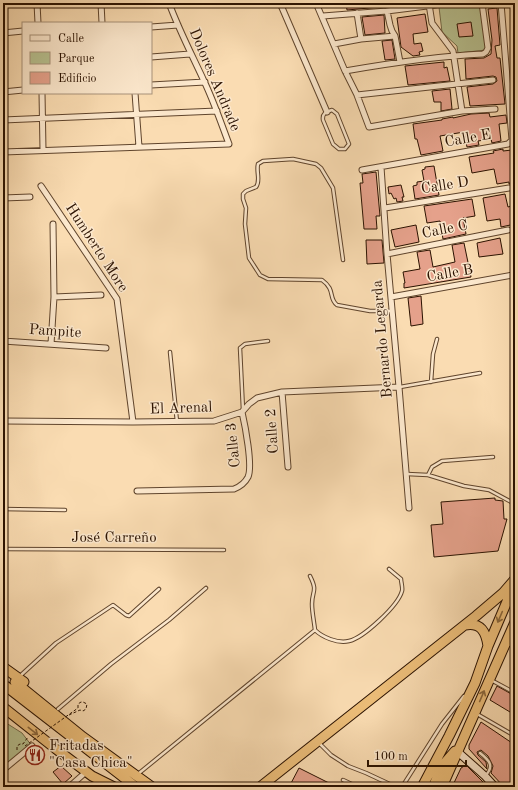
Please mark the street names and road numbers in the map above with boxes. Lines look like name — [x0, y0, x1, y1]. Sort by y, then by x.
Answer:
street label: Dolores Andrade — [186, 26, 242, 134]
street label: Calle E — [444, 128, 492, 150]
street label: Calle D — [420, 175, 470, 197]
street label: Humberto More — [62, 201, 130, 295]
street label: Calle C — [421, 218, 469, 242]
street label: Calle B — [426, 263, 474, 285]
street label: Bernardo Legarda — [370, 279, 396, 399]
street label: Pampite — [28, 323, 82, 341]
street label: El Arenal — [149, 400, 213, 418]
street label: Calle 2 — [264, 408, 282, 454]
street label: Calle 3 — [224, 422, 244, 468]
street label: José Carreño — [71, 531, 157, 546]

